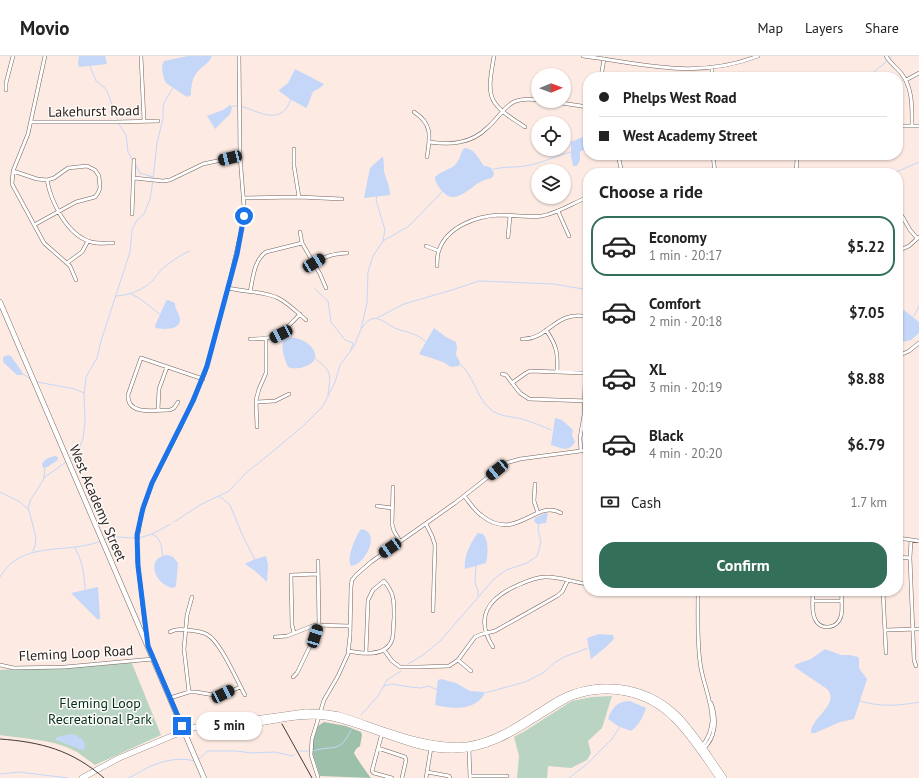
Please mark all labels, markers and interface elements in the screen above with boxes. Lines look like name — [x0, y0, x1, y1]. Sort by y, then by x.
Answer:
text: Movio — [20, 16, 70, 40]
text: Map — [757, 19, 783, 37]
text: Layers — [805, 19, 843, 37]
text: Share — [865, 19, 899, 37]
north arrow — [531, 68, 571, 108]
map controls — [531, 68, 571, 204]
text: Phelps West Road — [623, 88, 737, 107]
street label: Lakehurst Road — [48, 101, 140, 121]
button: locate — [531, 116, 571, 156]
text: West Academy Street — [623, 126, 757, 145]
car — [217, 149, 243, 167]
button: layers — [531, 164, 571, 204]
text: Choose a ride — [599, 180, 703, 203]
route start — [235, 207, 253, 225]
icon: car — [601, 228, 637, 264]
text: Economy — [649, 228, 707, 247]
text: $5.22 — [847, 237, 885, 256]
text: 1 min · 20:17 — [649, 247, 722, 264]
car — [301, 252, 327, 274]
icon: car — [601, 294, 637, 330]
text: Comfort — [649, 294, 701, 313]
text: $7.05 — [849, 303, 885, 322]
text: 2 min · 20:18 — [649, 313, 722, 330]
car — [268, 323, 294, 345]
icon: car — [601, 360, 637, 396]
text: XL — [649, 360, 666, 379]
text: $8.88 — [847, 369, 885, 388]
text: 3 min · 20:19 — [649, 379, 722, 396]
icon: car — [601, 426, 637, 462]
text: Black — [649, 426, 684, 445]
text: $6.79 — [847, 435, 885, 454]
street label: West Academy Street — [65, 442, 131, 564]
text: 4 min · 20:20 — [649, 445, 722, 462]
car — [484, 458, 510, 482]
icon: cash — [599, 491, 621, 513]
text: Cash — [631, 493, 661, 512]
text: 1.7 km — [850, 494, 887, 511]
car — [377, 536, 403, 560]
button: Confirm — [599, 542, 887, 588]
car — [306, 623, 324, 649]
street label: Fleming Loop Road — [18, 641, 134, 665]
car — [210, 683, 236, 705]
park label: Fleming Loop Recreational Park — [48, 694, 152, 728]
callout: 5 min — [196, 712, 262, 740]
route end — [173, 717, 191, 735]
text: 5 min — [213, 717, 245, 734]

